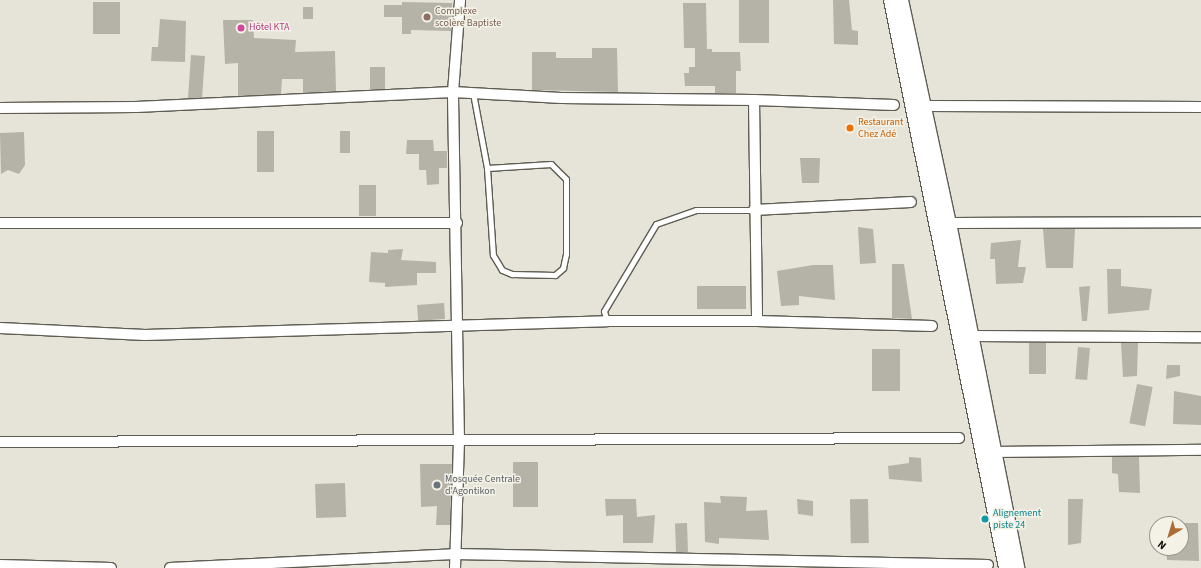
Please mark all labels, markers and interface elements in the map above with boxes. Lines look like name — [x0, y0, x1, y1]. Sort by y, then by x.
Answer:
place label: Complexe scolère Baptiste — [435, 5, 501, 28]
marker: Complexe scolère Baptiste — [422, 12, 432, 22]
place label: Hôtel KTA — [249, 22, 290, 34]
marker: Hôtel KTA — [236, 23, 246, 33]
place label: Restaurant Chez Adé — [858, 116, 903, 140]
marker: Restaurant Chez Adé — [845, 123, 855, 133]
place label: Mosquée Centrale d'Agontikon — [445, 473, 520, 496]
marker: Mosquée Centrale d'Agontikon — [432, 480, 442, 490]
place label: Alignement piste 24 — [993, 507, 1041, 530]
marker: Alignement piste 24 — [980, 514, 990, 524]
north arrow — [1149, 516, 1189, 556]
text: N — [1154, 537, 1169, 553]

